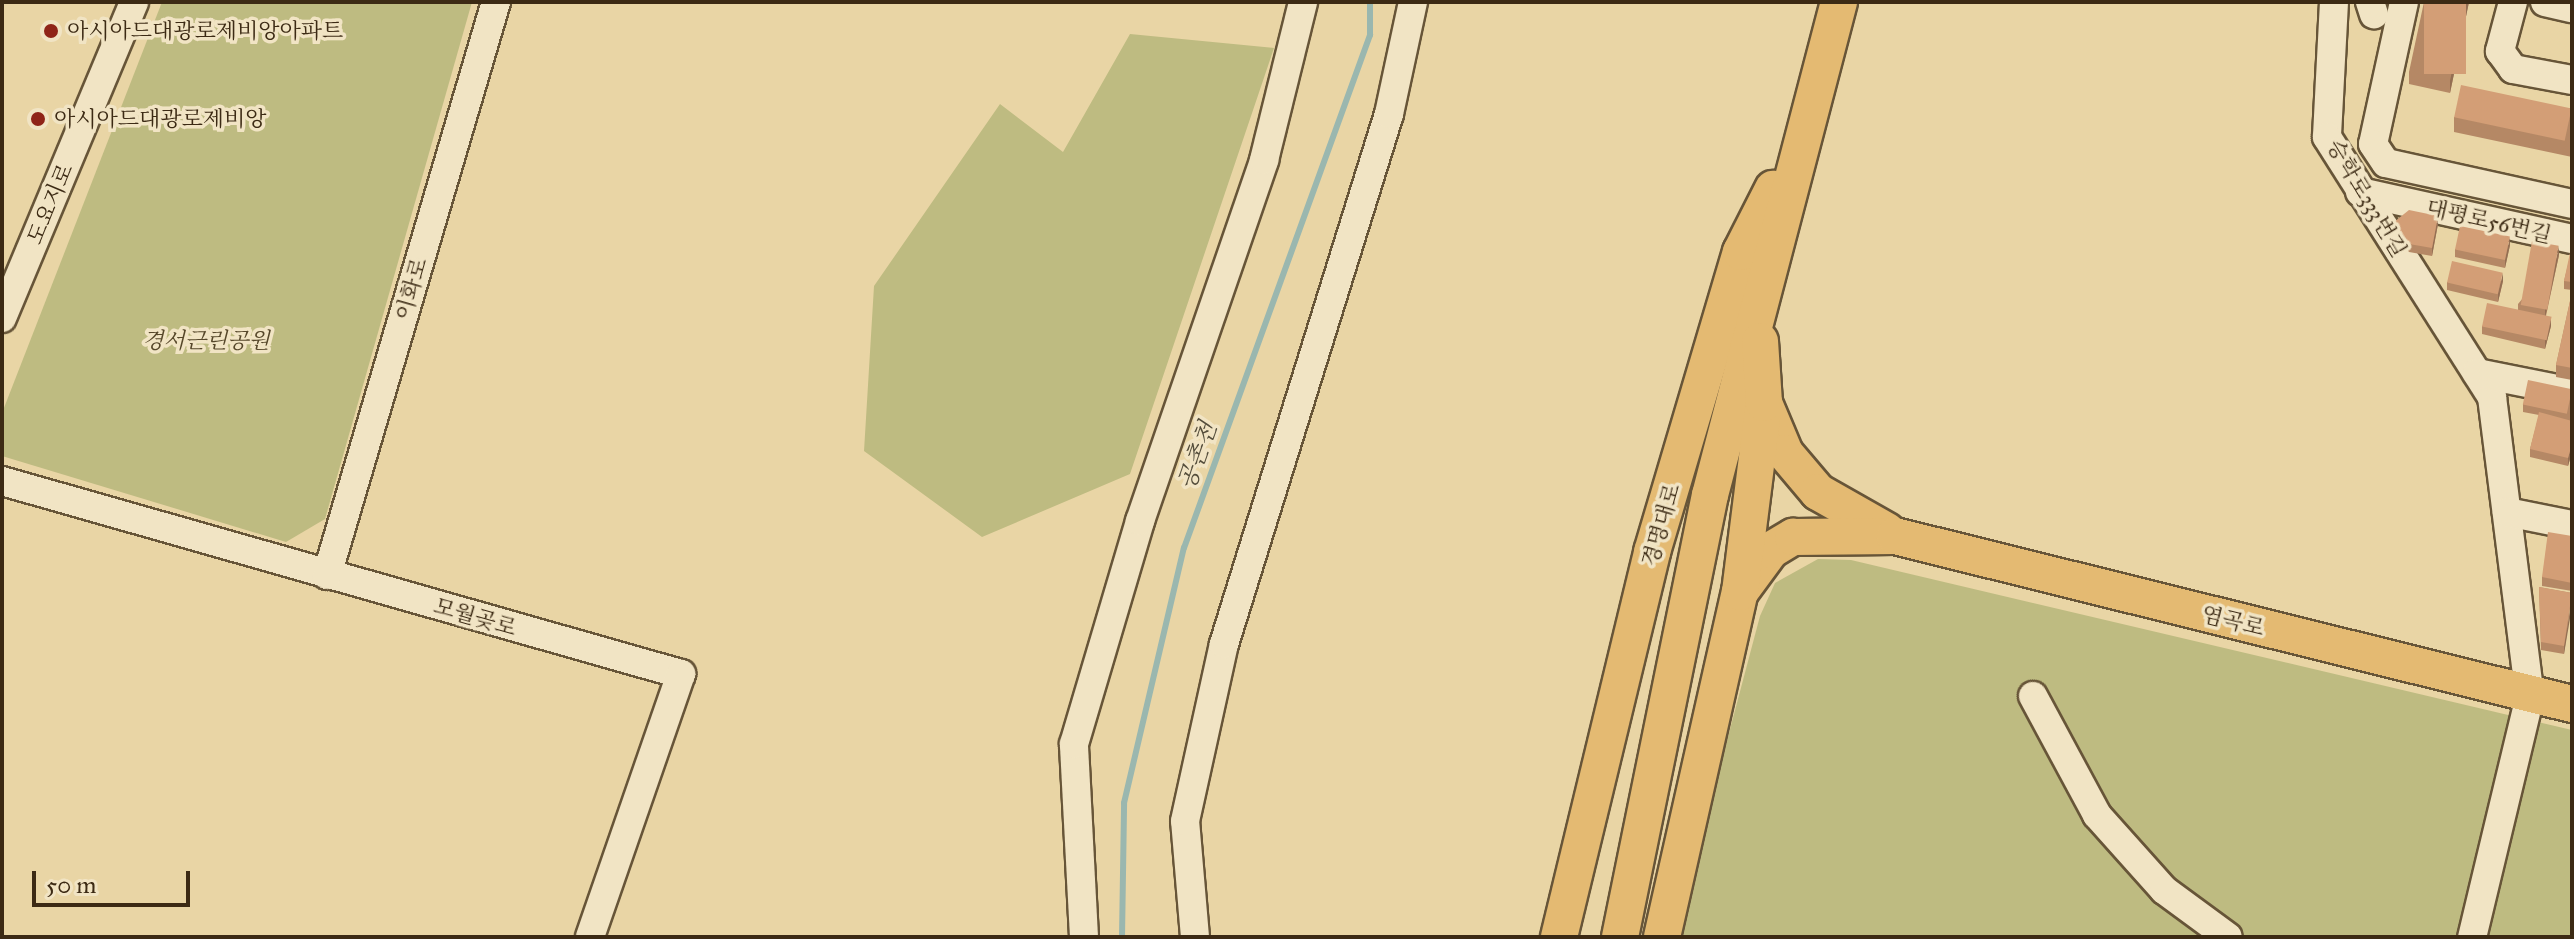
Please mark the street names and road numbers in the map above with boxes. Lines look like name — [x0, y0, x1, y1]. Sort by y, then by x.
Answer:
street label: 승학로333번길 — [2322, 134, 2412, 262]
street label: 도요지로 — [21, 160, 79, 248]
street label: 대평로56번길 — [2424, 194, 2554, 248]
street label: 이화로 — [390, 255, 432, 323]
street label: 경명대로 — [1637, 481, 1685, 569]
street label: 모월곶로 — [431, 593, 519, 641]
street label: 염곡로 — [2199, 600, 2267, 642]

